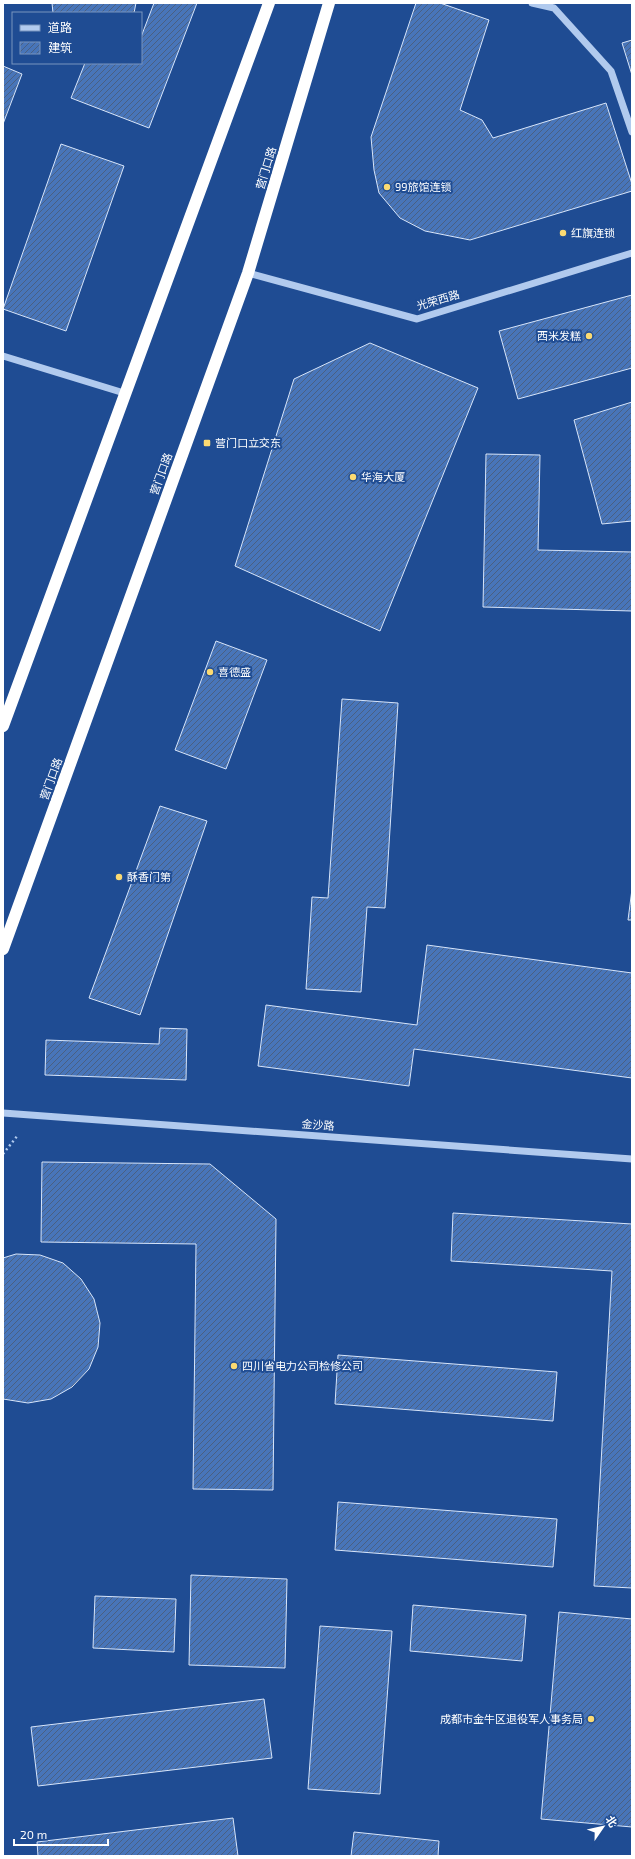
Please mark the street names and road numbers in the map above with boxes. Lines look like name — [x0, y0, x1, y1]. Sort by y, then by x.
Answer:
street label: 营门口路 — [253, 145, 278, 191]
street label: 光荣西路 — [415, 287, 461, 312]
street label: 营门口路 — [147, 451, 174, 497]
street label: 营门口路 — [37, 756, 64, 802]
street label: 金沙路 — [301, 1117, 335, 1132]

